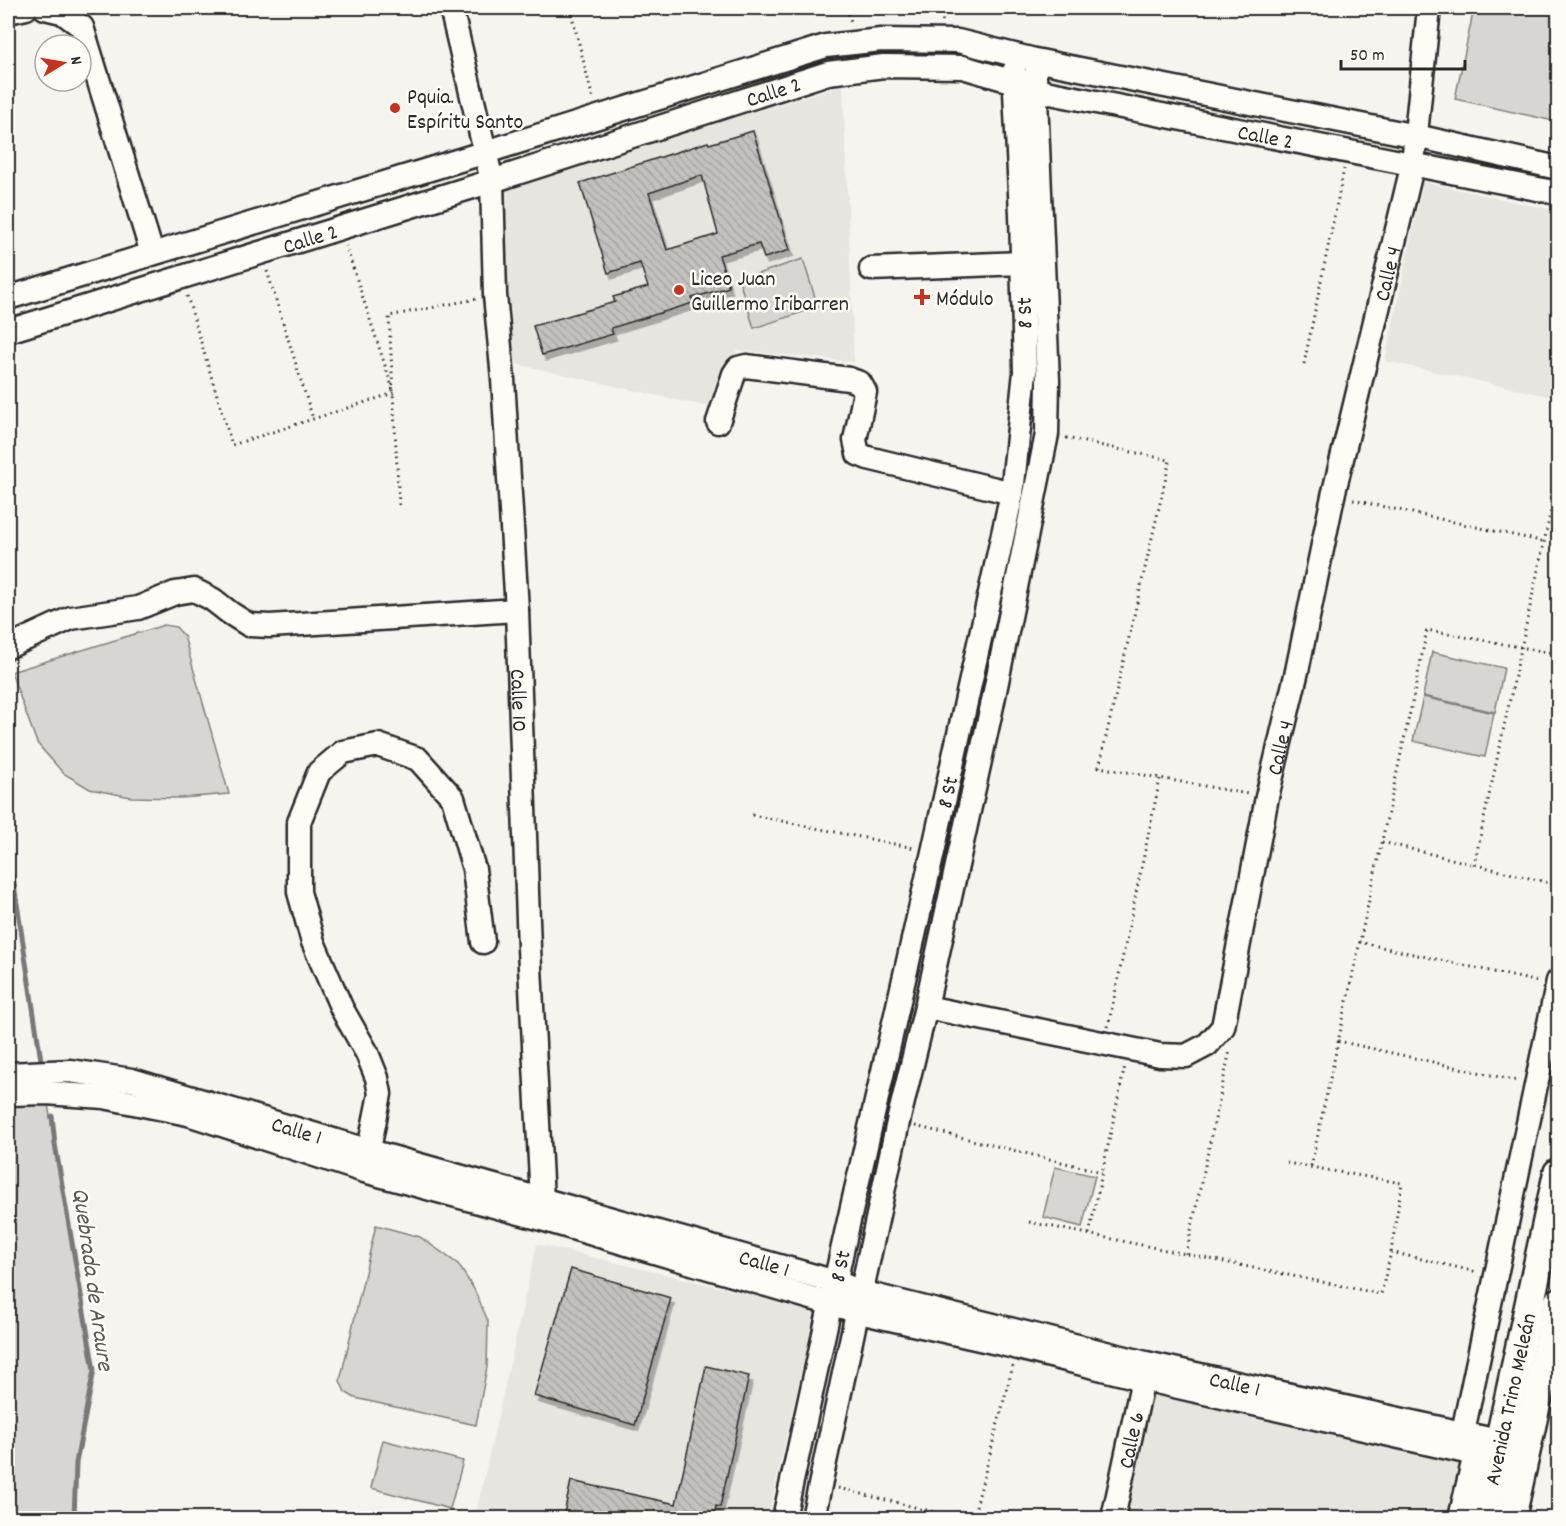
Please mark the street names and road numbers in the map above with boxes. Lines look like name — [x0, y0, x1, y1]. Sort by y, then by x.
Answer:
street label: Calle 2 — [743, 71, 806, 117]
street label: Calle 2 — [1235, 118, 1296, 160]
street label: Calle 2 — [280, 218, 342, 264]
street label: Calle 4 — [1368, 244, 1411, 305]
street label: 8 St — [1011, 297, 1042, 329]
street label: Calle 10 — [500, 668, 533, 733]
street label: Calle 4 — [1261, 717, 1304, 779]
street label: 8 St — [931, 774, 968, 811]
street label: Calle 1 — [267, 1110, 325, 1155]
street label: Calle 1 — [735, 1243, 793, 1287]
street label: 8 St — [824, 1248, 861, 1285]
street label: Avenida Trino Meleán — [1479, 1310, 1546, 1489]
street label: Calle 1 — [1206, 1365, 1263, 1407]
street label: Calle 6 — [1112, 1409, 1154, 1472]

